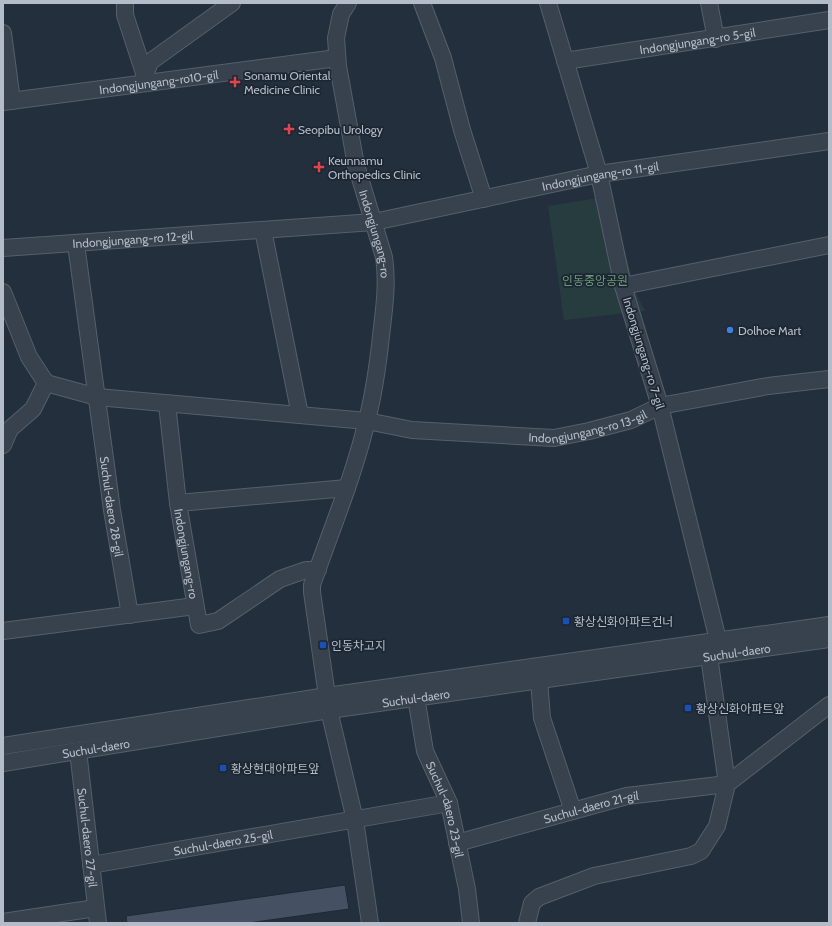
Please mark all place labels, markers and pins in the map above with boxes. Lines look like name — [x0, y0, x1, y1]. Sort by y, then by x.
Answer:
place label: Sonamu Oriental Medicine Clinic — [244, 68, 331, 97]
marker: Sonamu Oriental Medicine Clinic — [229, 76, 241, 88]
place label: Seopibu Urology — [298, 122, 383, 137]
marker: Seopibu Urology — [283, 123, 295, 135]
place label: Keunnamu Orthopedics Clinic — [328, 153, 421, 182]
marker: Keunnamu Orthopedics Clinic — [313, 161, 325, 173]
place label: Dolhoe Mart — [738, 323, 801, 338]
marker: Dolhoe Mart — [725, 325, 735, 335]
place label: 황상신화아파트건너 — [574, 614, 673, 629]
marker: 황상신화아파트건너 — [561, 616, 571, 626]
place label: 인동차고지 — [331, 638, 386, 653]
marker: 인동차고지 — [318, 640, 328, 650]
place label: 황상신화아파트앞 — [696, 701, 784, 716]
marker: 황상신화아파트앞 — [683, 703, 693, 713]
place label: 황상현대아파트앞 — [231, 761, 319, 776]
marker: 황상현대아파트앞 — [218, 763, 228, 773]

